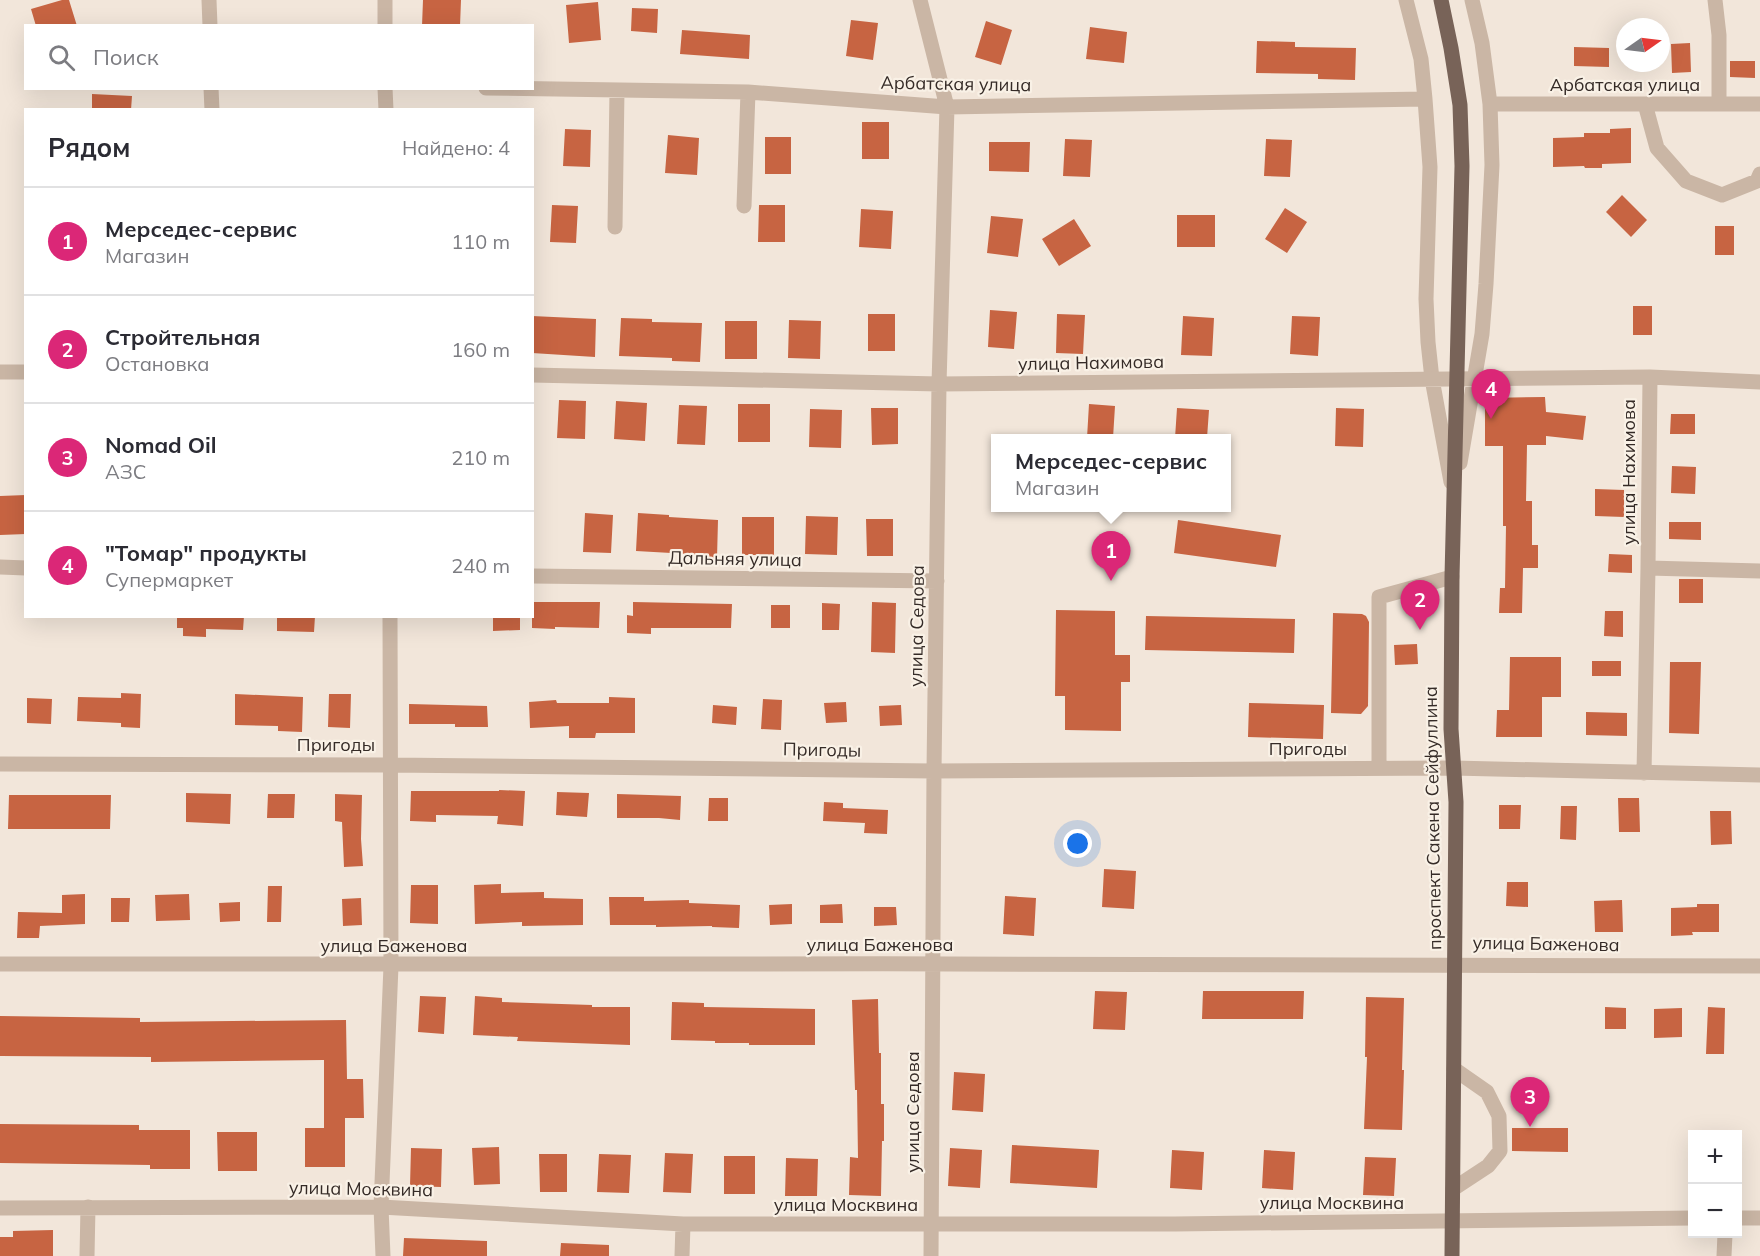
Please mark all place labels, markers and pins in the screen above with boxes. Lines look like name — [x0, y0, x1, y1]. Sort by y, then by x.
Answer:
pin: 4 — [1472, 370, 1510, 419]
pin: 1 — [1092, 532, 1130, 581]
pin: 2 — [1400, 580, 1440, 630]
pin: 3 — [1510, 1078, 1550, 1127]

